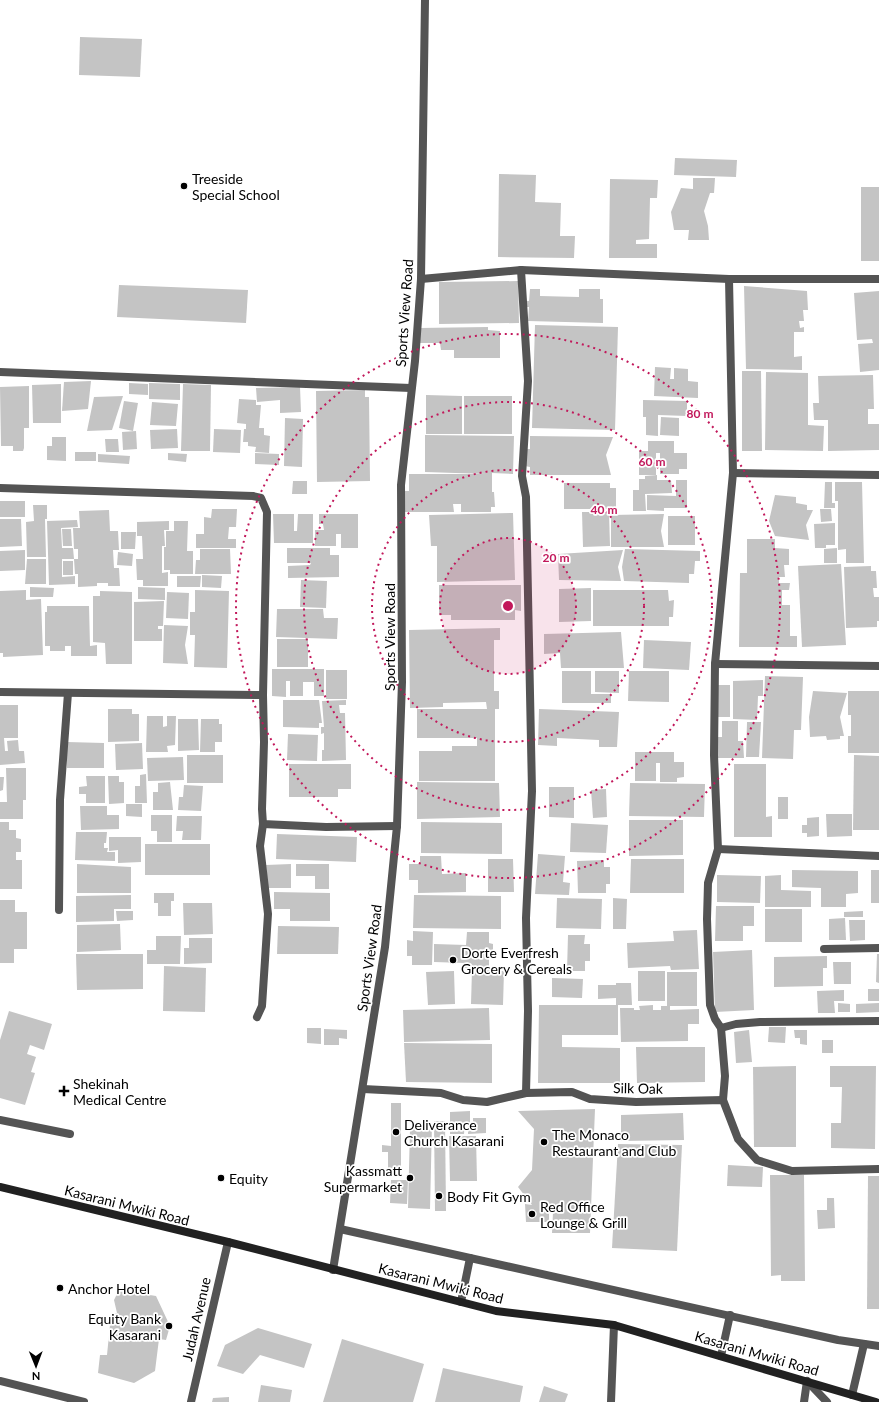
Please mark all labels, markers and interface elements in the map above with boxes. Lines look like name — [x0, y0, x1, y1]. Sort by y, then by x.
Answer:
place label: Treeside Special School — [192, 170, 280, 203]
marker: Treeside Special School — [179, 181, 189, 191]
street label: Sports View Road — [392, 259, 416, 367]
text: 80 m — [687, 406, 713, 421]
text: 60 m — [639, 454, 665, 469]
text: 40 m — [591, 502, 617, 517]
text: 20 m — [543, 550, 569, 565]
street label: Sports View Road — [381, 583, 398, 691]
centre of rings — [501, 599, 515, 613]
street label: Sports View Road — [353, 903, 385, 1013]
place label: Dorte Everfresh Grocery & Cereals — [461, 944, 572, 977]
marker: Dorte Everfresh Grocery & Cereals — [448, 955, 458, 965]
place label: Shekinah Medical Centre — [73, 1075, 166, 1108]
street label: Silk Oak — [613, 1079, 664, 1097]
marker: Shekinah Medical Centre — [58, 1085, 70, 1097]
place label: Deliverance Church Kasarani — [404, 1116, 504, 1149]
place label: The Monaco Restaurant and Club — [552, 1126, 676, 1159]
marker: Deliverance Church Kasarani — [391, 1127, 401, 1137]
marker: The Monaco Restaurant and Club — [539, 1137, 549, 1147]
place label: Kassmatt Supermarket — [324, 1162, 402, 1195]
place label: Equity — [229, 1170, 269, 1187]
marker: Equity — [216, 1173, 226, 1183]
marker: Kassmatt Supermarket — [405, 1173, 415, 1183]
street label: Kasarani Mwiki Road — [63, 1181, 191, 1229]
place label: Body Fit Gym — [447, 1188, 531, 1205]
marker: Body Fit Gym — [434, 1191, 444, 1201]
place label: Red Office Lounge & Grill — [540, 1198, 627, 1231]
marker: Red Office Lounge & Grill — [527, 1209, 537, 1219]
street label: Kasarani Mwiki Road — [377, 1259, 505, 1307]
street label: Judah Avenue — [178, 1275, 214, 1363]
place label: Anchor Hotel — [68, 1280, 150, 1297]
marker: Anchor Hotel — [55, 1283, 65, 1293]
place label: Equity Bank Kasarani — [88, 1310, 162, 1343]
marker: Equity Bank Kasarani — [164, 1321, 174, 1331]
street label: Kasarani Mwiki Road — [693, 1327, 821, 1379]
north arrow — [16, 1346, 56, 1386]
text: N — [32, 1370, 41, 1383]

